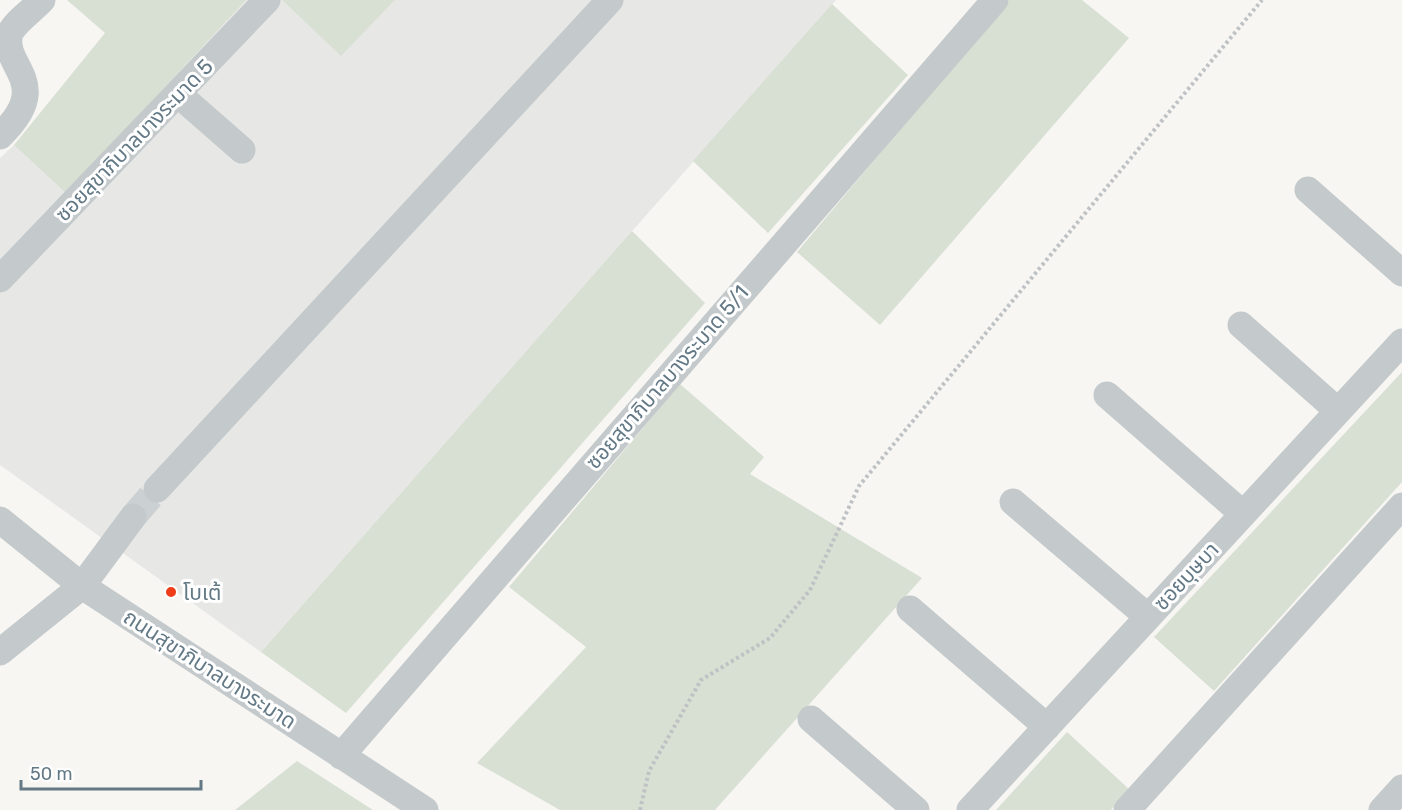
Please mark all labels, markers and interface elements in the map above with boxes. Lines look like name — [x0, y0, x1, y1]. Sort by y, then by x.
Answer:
street label: ซอยสุขาภิบาลบางระมาด 5 — [50, 54, 219, 227]
street label: ซอยสุขาภิบาลบางระมาด 5/1 — [581, 280, 754, 474]
street label: ซอยบุษบา — [1148, 537, 1224, 616]
place label: โบเต้ — [183, 580, 221, 605]
marker: โบเต้ — [164, 585, 178, 599]
street label: ถนนสุขาภิบาลบางระมาด — [119, 604, 301, 735]
scale bar — [21, 753, 201, 791]
text: 50 m — [30, 763, 73, 785]

